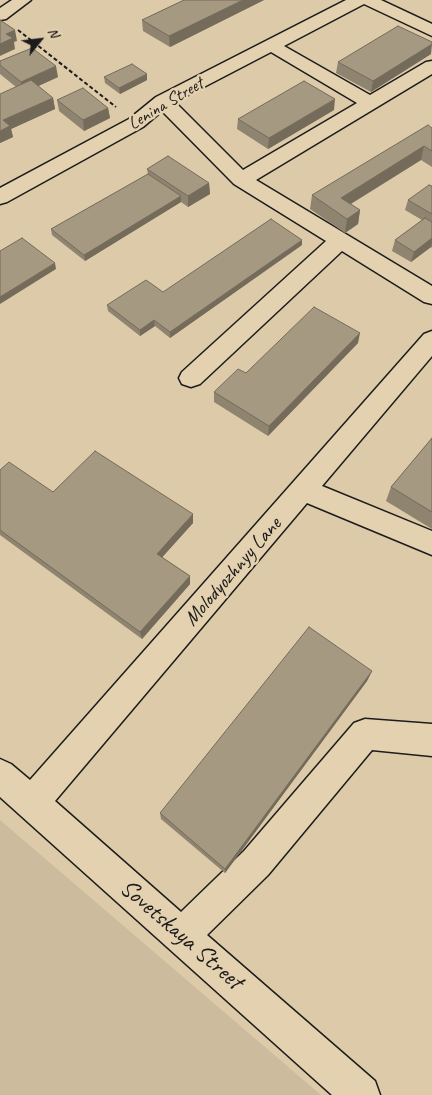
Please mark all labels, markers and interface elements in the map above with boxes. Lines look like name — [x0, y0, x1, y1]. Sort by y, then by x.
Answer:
north arrow — [15, 15, 65, 65]
text: N — [44, 25, 63, 40]
street label: Lenina Street — [124, 73, 208, 135]
street label: Molodyozhnyy Lane — [179, 513, 287, 631]
street label: Sovetskaya Street — [113, 873, 249, 997]

